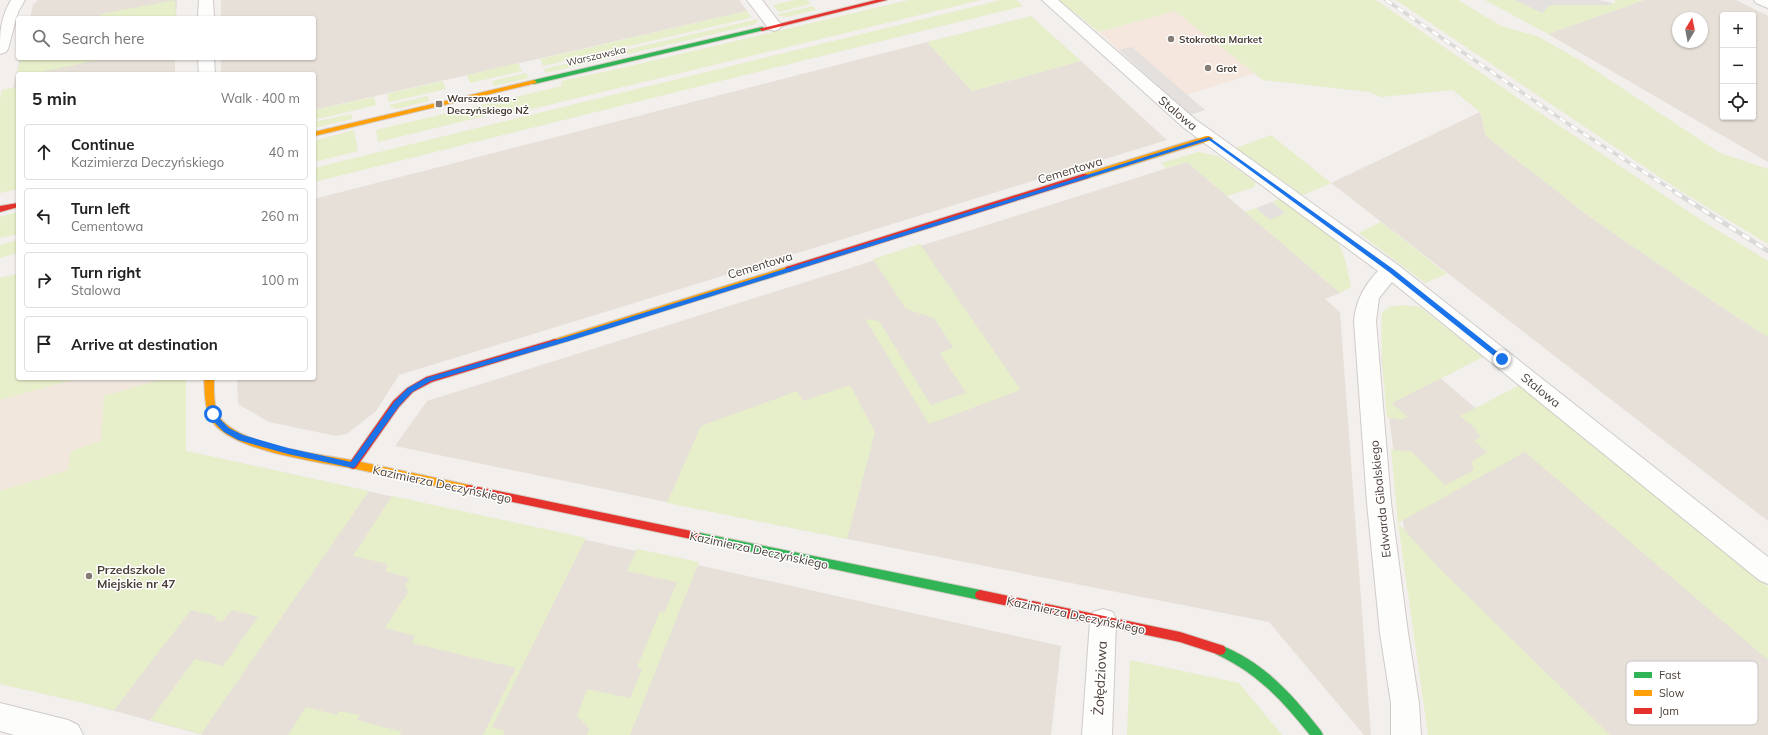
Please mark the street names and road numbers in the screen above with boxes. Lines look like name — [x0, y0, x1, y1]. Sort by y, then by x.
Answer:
street label: Warszawska — [565, 43, 627, 69]
street label: Stalowa — [1156, 92, 1200, 134]
street label: Cementowa — [1036, 153, 1104, 187]
street label: Cementowa — [726, 248, 794, 282]
street label: Stalowa — [1518, 370, 1564, 410]
street label: Edwarda Gibalskiego — [1366, 439, 1394, 558]
street label: Kazimierza Deczyńskiego — [371, 462, 513, 506]
street label: Kazimierza Deczyńskiego — [688, 528, 830, 572]
street label: Kazimierza Deczyńskiego — [1005, 593, 1147, 637]
street label: Żołędziowa — [1089, 640, 1111, 716]

